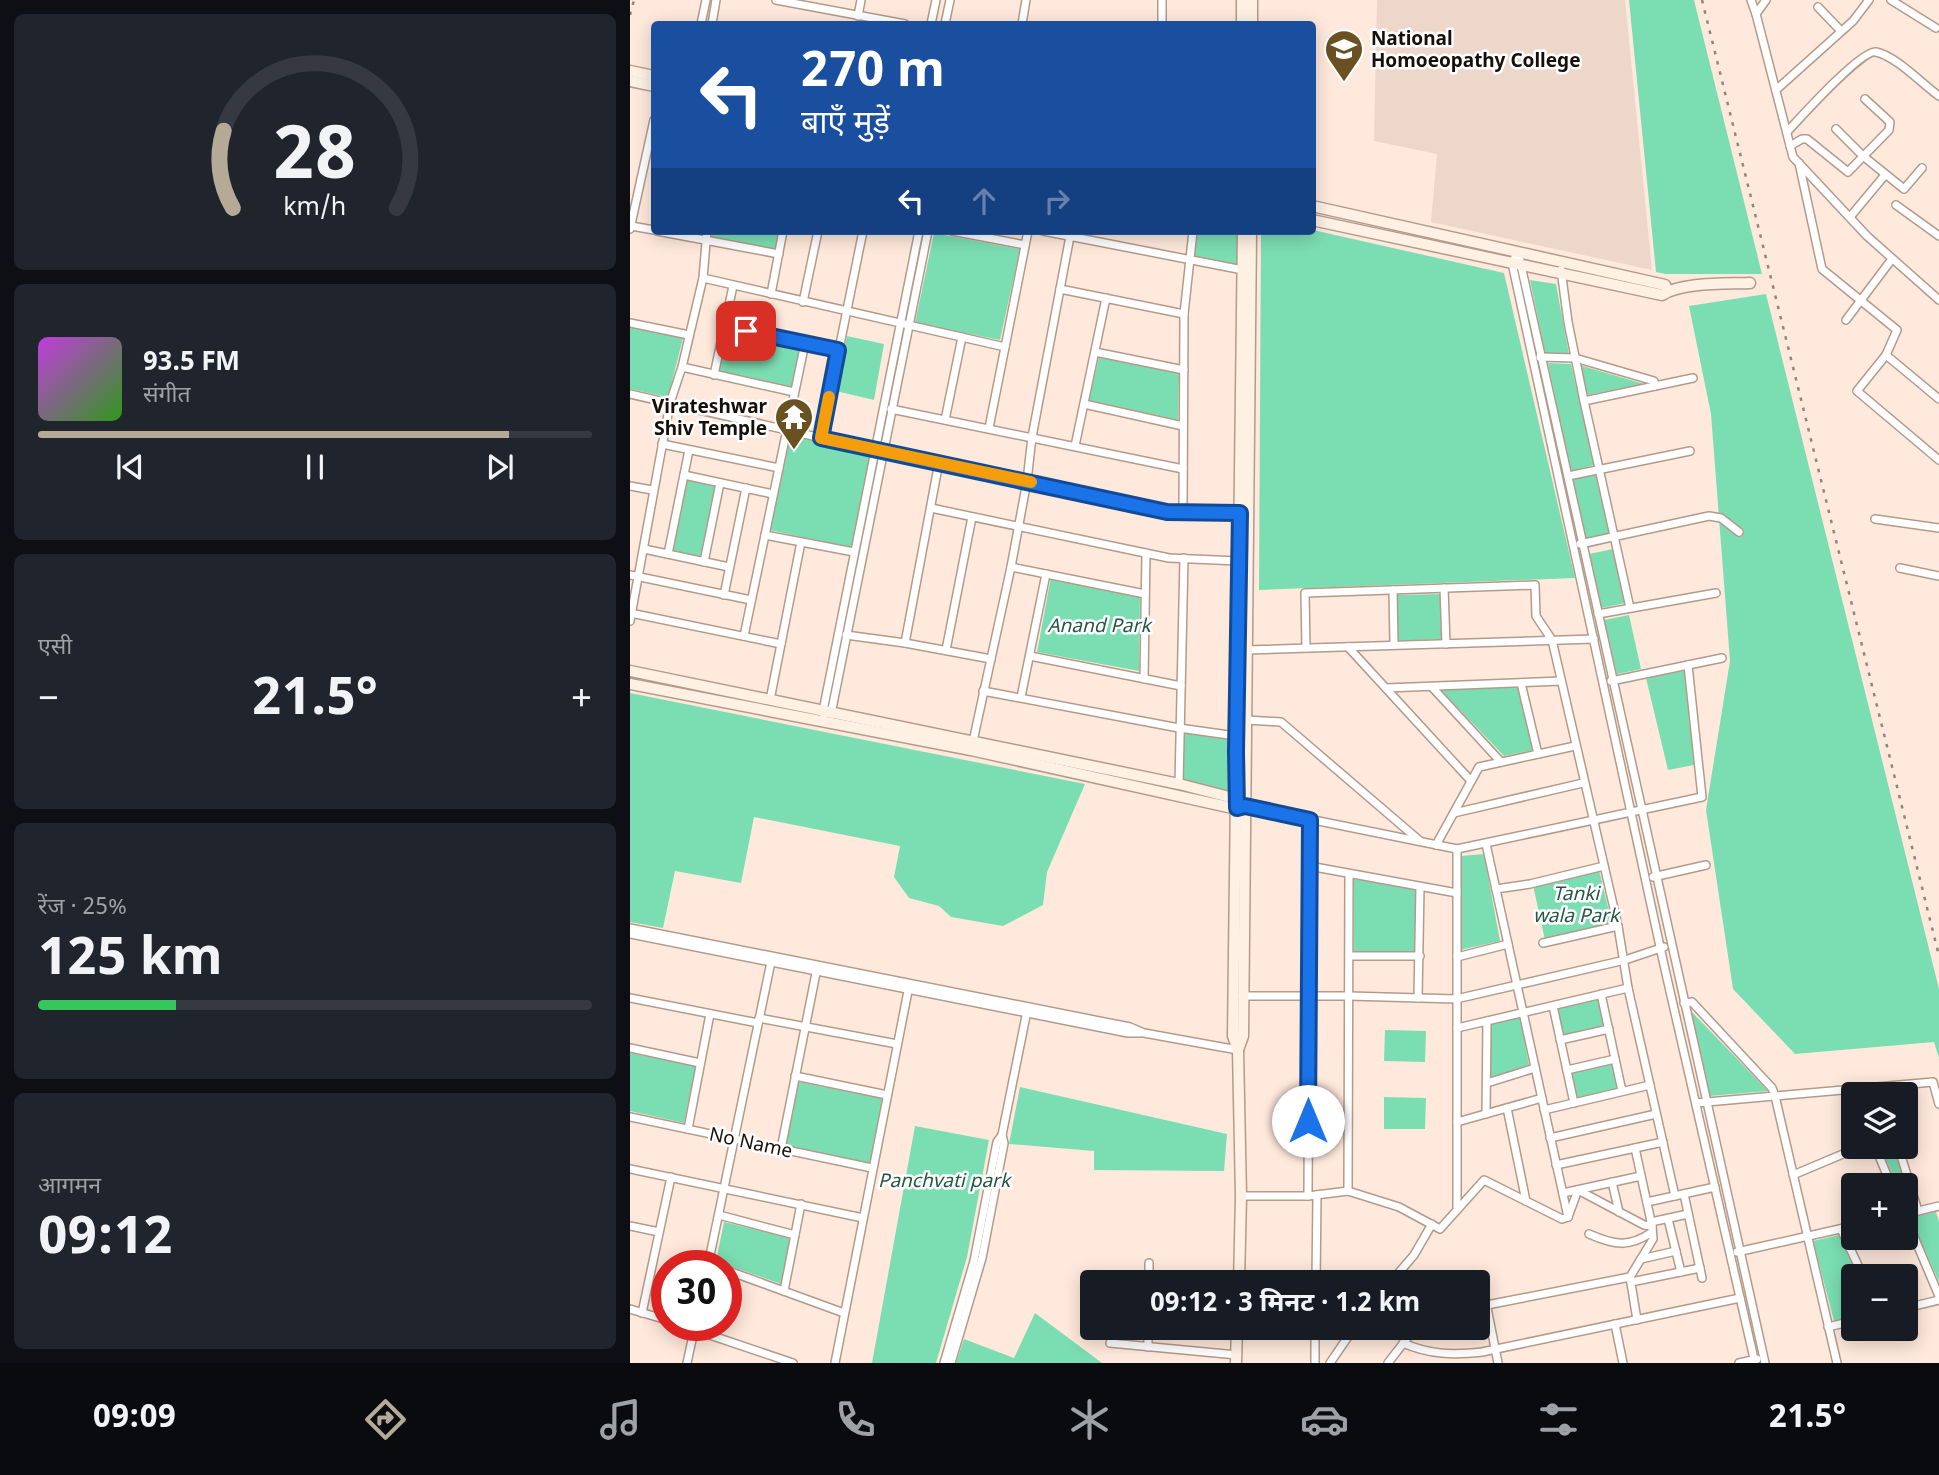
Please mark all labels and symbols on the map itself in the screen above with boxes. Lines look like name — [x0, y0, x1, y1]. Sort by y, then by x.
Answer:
school or university icon: National Homoeopathy College — [1323, 28, 1365, 83]
place label: National Homoeopathy College — [1371, 28, 1580, 75]
pin — [716, 301, 776, 361]
place label: Virateshwar Shiv Temple — [652, 396, 768, 443]
temple icon: Virateshwar Shiv Temple — [773, 396, 815, 451]
park label: Anand Park — [1047, 615, 1153, 640]
park label: Tanki wala Park — [1533, 883, 1622, 930]
position arrow — [1271, 1084, 1345, 1158]
street label: No Name — [707, 1123, 794, 1165]
park label: Panchvati park — [878, 1170, 1013, 1195]
speed limit sign: 30 — [651, 1250, 742, 1341]

